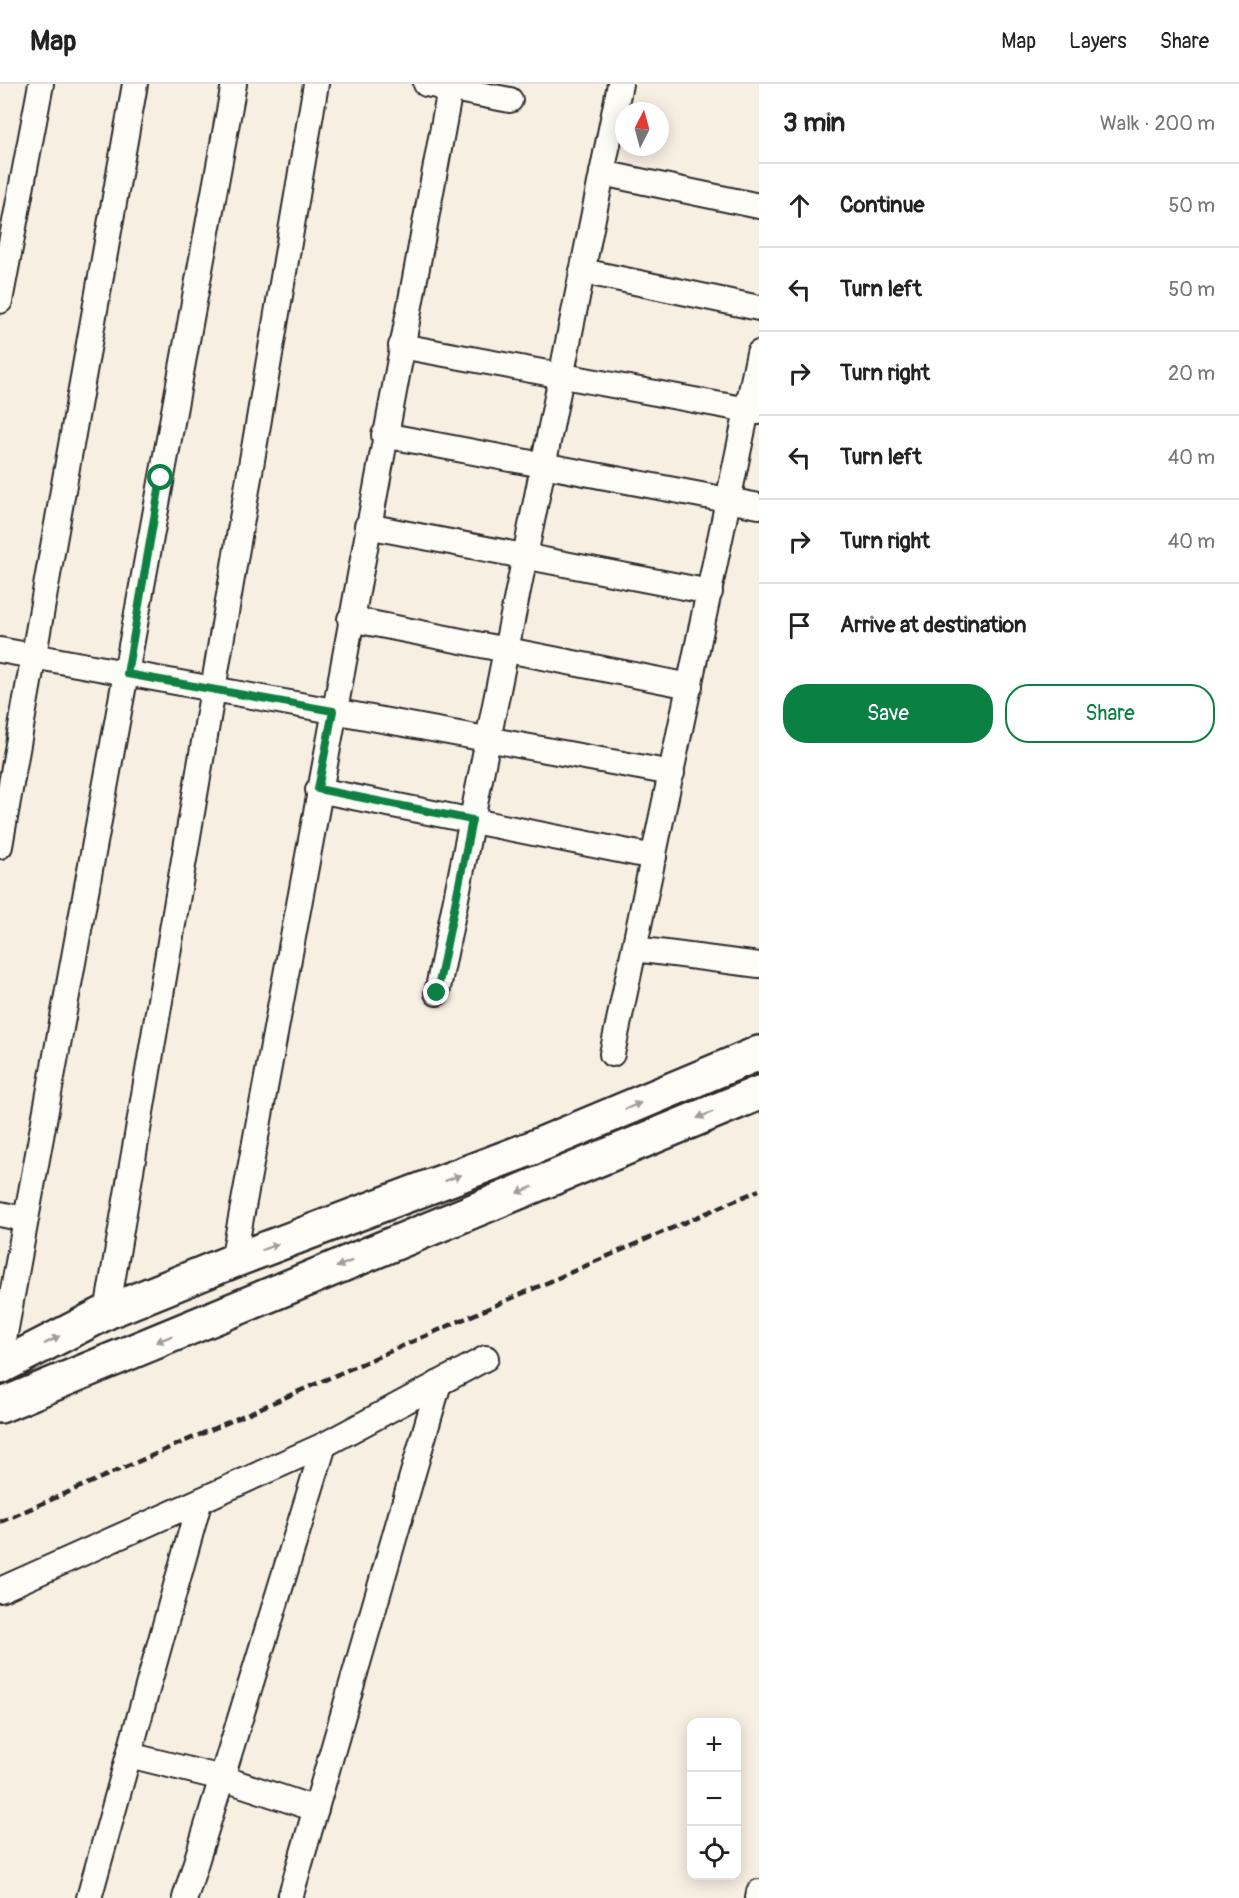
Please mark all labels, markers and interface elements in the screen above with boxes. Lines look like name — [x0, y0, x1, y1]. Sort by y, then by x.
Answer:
text: Map — [30, 24, 76, 59]
text: Map — [1001, 28, 1036, 55]
text: Layers — [1069, 28, 1127, 55]
text: Share — [1160, 28, 1209, 55]
north arrow — [615, 102, 669, 156]
text: 3 min — [783, 107, 845, 139]
text: Walk · 200 m — [1100, 111, 1215, 136]
icon: ahead — [783, 189, 816, 222]
text: Continue — [840, 191, 924, 219]
text: 50 m — [1168, 193, 1215, 218]
icon: left — [783, 273, 816, 306]
text: Turn left — [840, 275, 922, 303]
text: 50 m — [1168, 277, 1215, 302]
icon: right — [783, 357, 816, 390]
text: Turn right — [840, 359, 930, 387]
text: 20 m — [1168, 361, 1215, 386]
icon: left — [783, 441, 816, 474]
text: Turn left — [840, 443, 922, 471]
text: 40 m — [1168, 445, 1215, 470]
route start — [147, 464, 173, 490]
icon: right — [783, 525, 816, 558]
text: Turn right — [840, 527, 930, 555]
text: 40 m — [1168, 529, 1215, 554]
icon: arrive — [783, 609, 816, 642]
text: Arrive at destination — [840, 611, 1026, 639]
button: Save — [783, 684, 993, 743]
button: Share — [1005, 684, 1215, 743]
route end — [423, 979, 449, 1005]
one-way arrow — [625, 1101, 643, 1111]
one-way arrow — [696, 1111, 714, 1120]
one-way arrow — [444, 1173, 462, 1183]
one-way arrow — [515, 1185, 533, 1195]
one-way arrow — [261, 1242, 279, 1252]
one-way arrow — [335, 1259, 353, 1269]
one-way arrow — [44, 1335, 61, 1345]
one-way arrow — [155, 1335, 173, 1344]
map controls — [687, 1718, 741, 1880]
button: + — [687, 1718, 741, 1772]
button: − — [687, 1772, 741, 1826]
button: locate — [687, 1826, 741, 1880]

